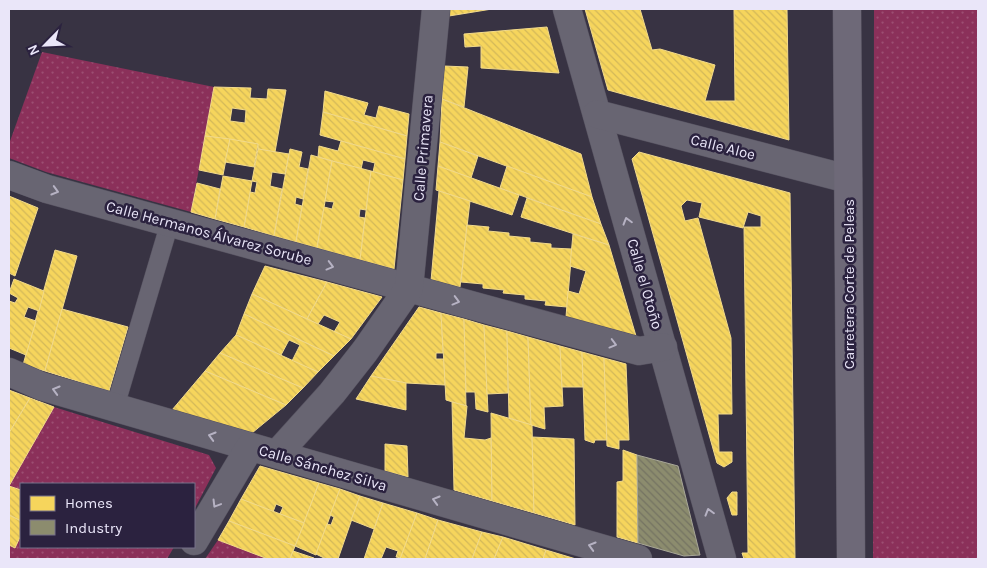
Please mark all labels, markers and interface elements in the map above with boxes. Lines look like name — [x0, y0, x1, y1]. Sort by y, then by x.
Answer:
north arrow — [20, 20, 70, 70]
text: N — [24, 42, 43, 58]
street label: Calle Primavera — [409, 94, 437, 202]
street label: Calle Aloe — [689, 130, 757, 164]
one-way arrow — [50, 185, 59, 195]
street label: Calle Hermanos Álvarez Sorube — [104, 197, 314, 269]
street label: Carretera Corte de Peleas — [840, 199, 858, 369]
one-way arrow — [623, 218, 633, 226]
street label: Calle el Otoño — [623, 237, 667, 331]
one-way arrow — [325, 260, 334, 271]
one-way arrow — [452, 295, 461, 306]
one-way arrow — [609, 338, 617, 348]
one-way arrow — [53, 386, 61, 396]
one-way arrow — [209, 431, 217, 441]
street label: Calle Sánchez Silva — [257, 441, 389, 495]
legend — [20, 483, 195, 548]
text: Homes — [65, 494, 113, 512]
one-way arrow — [432, 496, 440, 506]
one-way arrow — [212, 498, 222, 507]
one-way arrow — [704, 508, 715, 517]
text: Industry — [65, 519, 122, 537]
one-way arrow — [588, 541, 596, 551]

